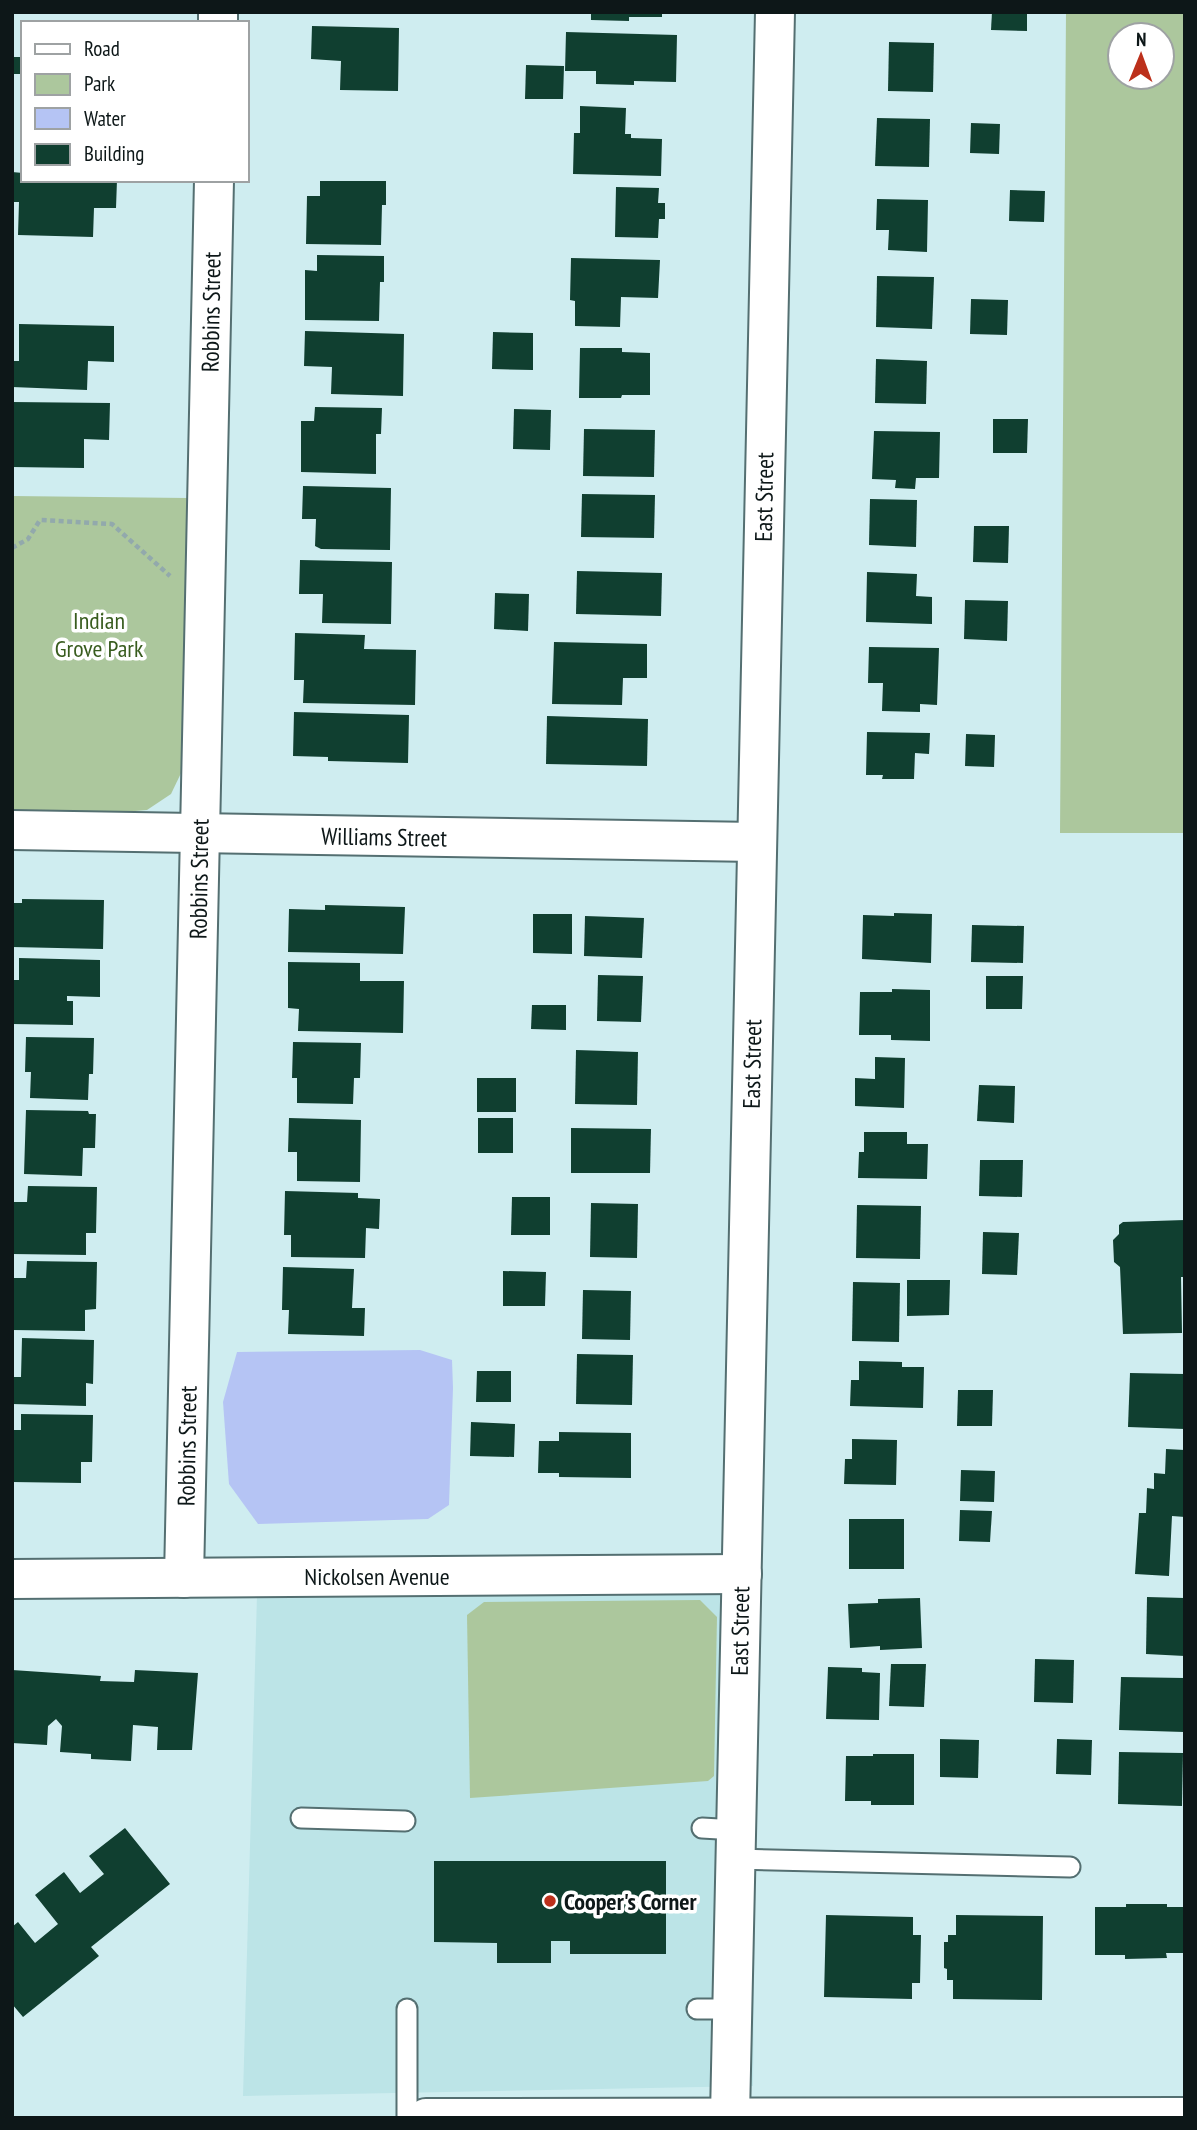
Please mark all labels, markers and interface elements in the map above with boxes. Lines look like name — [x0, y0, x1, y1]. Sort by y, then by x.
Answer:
legend — [21, 21, 248, 182]
north arrow — [1106, 21, 1176, 91]
text: N — [1136, 27, 1147, 51]
text: Road — [84, 35, 120, 62]
text: Park — [84, 70, 115, 97]
text: Water — [84, 105, 126, 132]
text: Building — [84, 140, 144, 167]
street label: Robbins Street — [194, 251, 228, 372]
street label: East Street — [748, 452, 780, 542]
park label: Indian Grove Park — [55, 605, 144, 664]
street label: Robbins Street — [182, 818, 216, 939]
street label: Williams Street — [321, 820, 448, 854]
street label: East Street — [736, 1019, 768, 1109]
street label: Robbins Street — [170, 1385, 204, 1506]
street label: Nickolsen Avenue — [304, 1561, 450, 1592]
street label: East Street — [724, 1586, 756, 1676]
place label: Cooper's Corner — [564, 1886, 697, 1917]
marker: Cooper's Corner — [542, 1893, 558, 1909]

